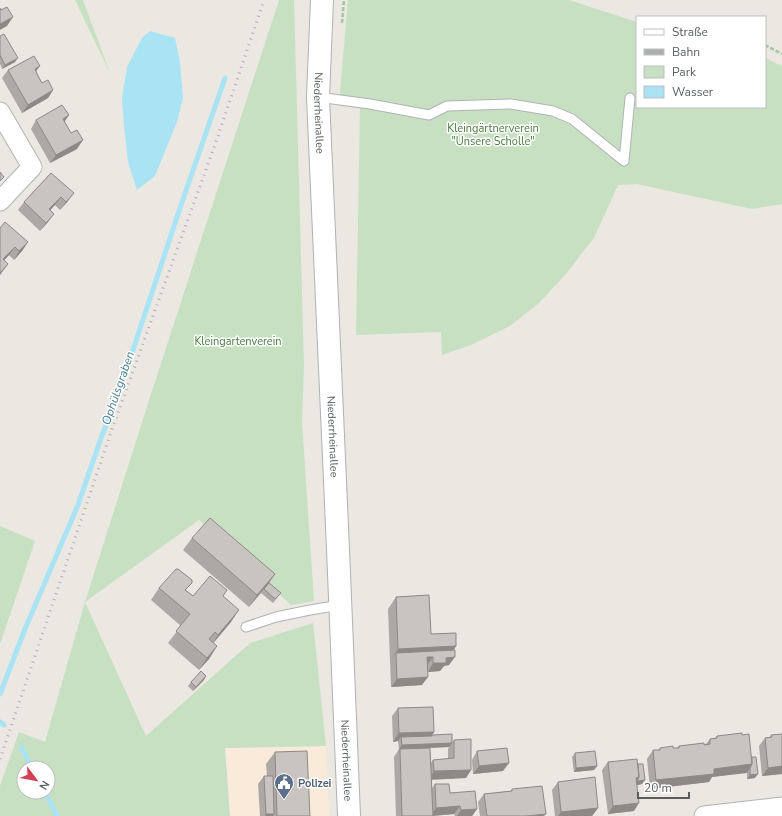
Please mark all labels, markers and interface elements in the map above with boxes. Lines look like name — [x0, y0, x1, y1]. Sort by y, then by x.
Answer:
legend — [636, 16, 766, 108]
text: Straße — [672, 24, 708, 40]
text: Bahn — [672, 44, 700, 60]
text: Park — [672, 64, 697, 80]
street label: Niederrheinallee — [310, 72, 328, 154]
text: Wasser — [672, 84, 714, 100]
park label: Kleingärtnerverein "Unsere Scholle" — [447, 121, 539, 149]
park label: Kleingartenverein — [194, 334, 282, 349]
water label: Ophülsgraben — [98, 349, 138, 427]
street label: Niederrheinallee — [323, 395, 342, 478]
street label: Niederrheinallee — [337, 719, 355, 802]
north arrow — [16, 760, 56, 800]
public building icon: Polizei — [273, 772, 295, 800]
scale bar — [638, 774, 689, 800]
place label: Polizei — [298, 776, 332, 791]
text: N — [36, 778, 53, 793]
text: 20 m — [644, 780, 672, 796]

